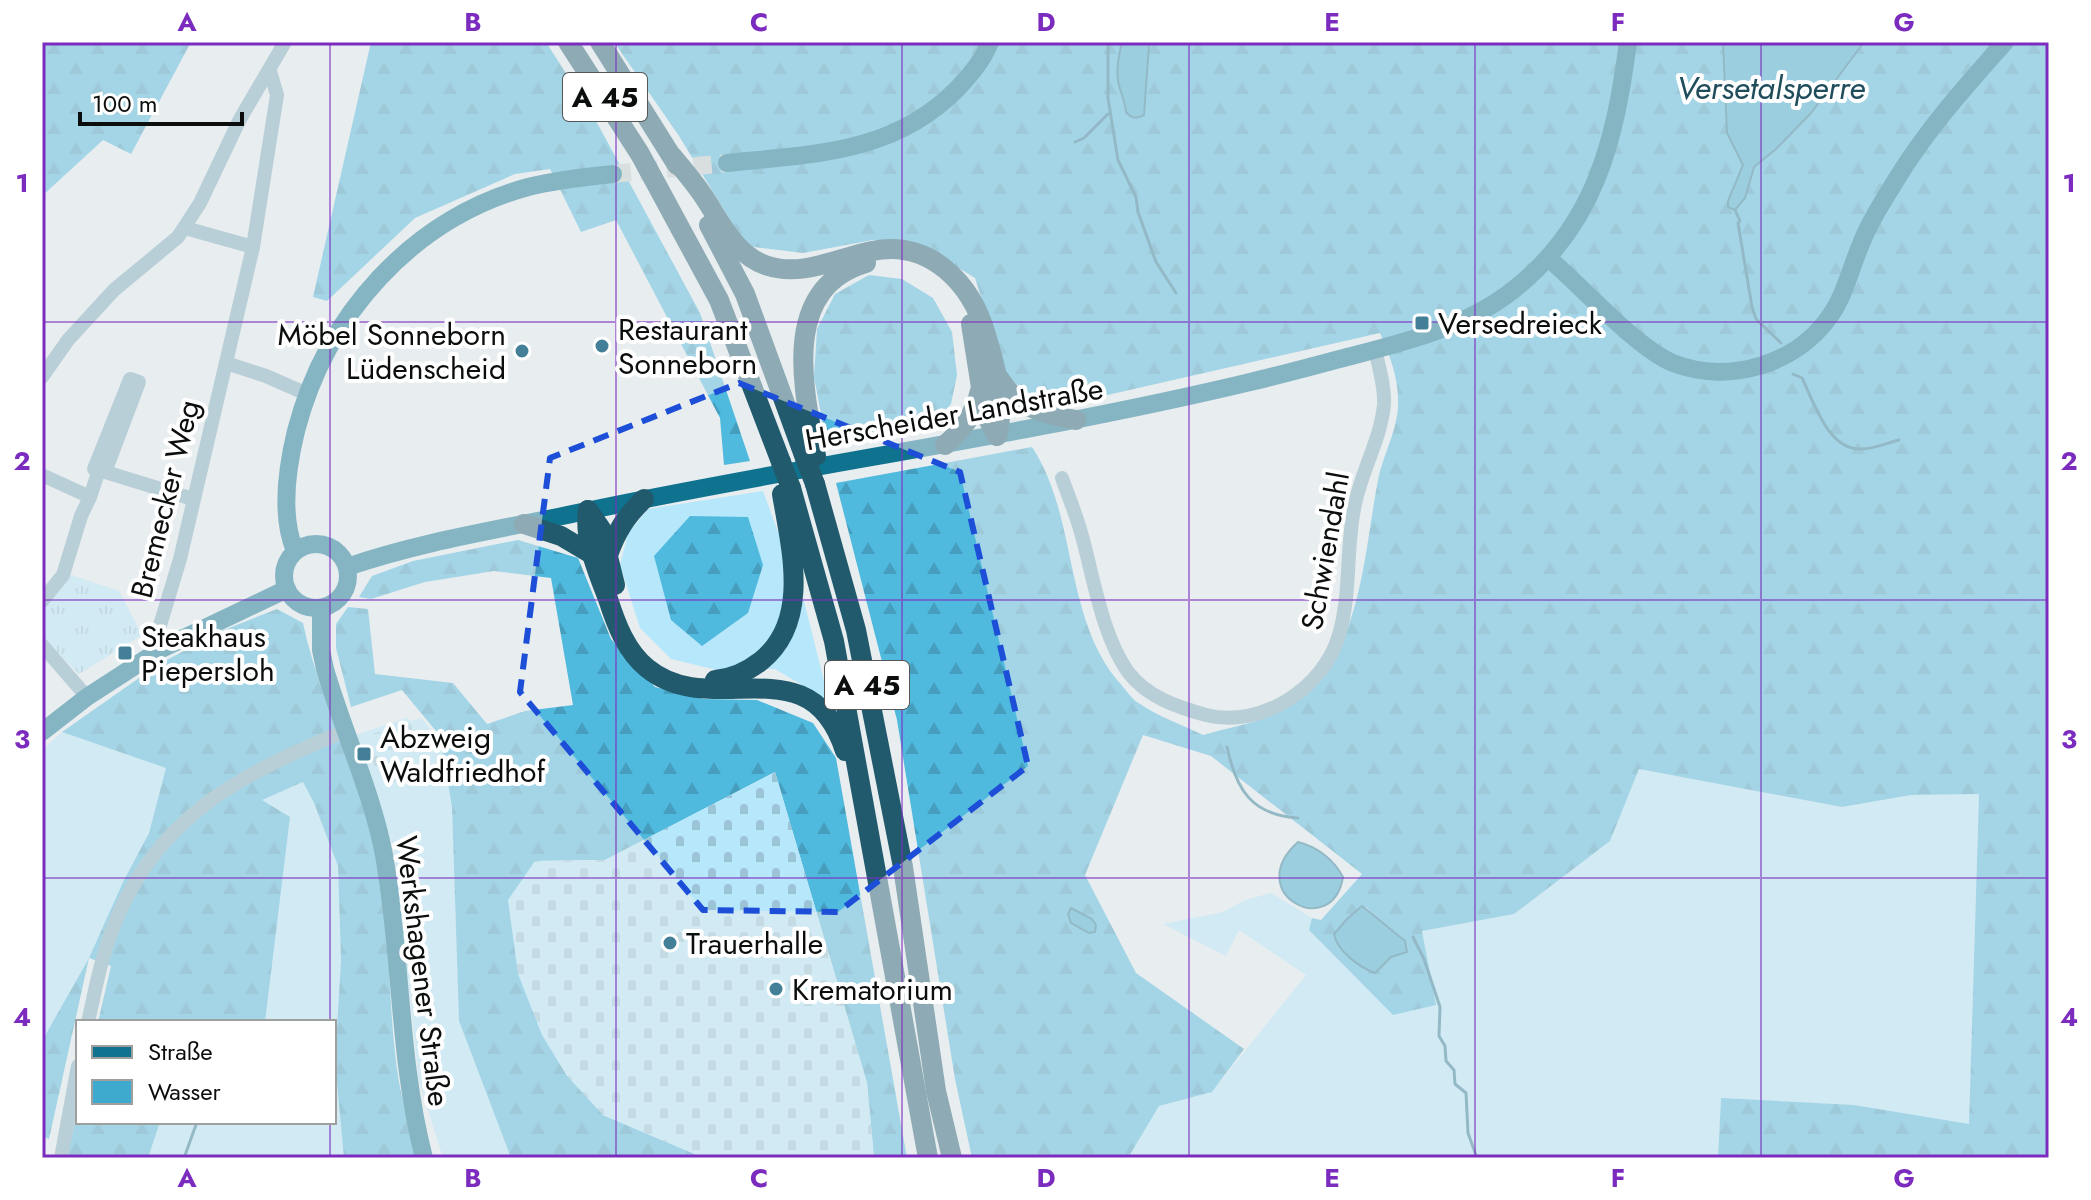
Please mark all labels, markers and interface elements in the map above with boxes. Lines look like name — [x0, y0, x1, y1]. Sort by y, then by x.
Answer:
text: A — [176, 3, 197, 41]
text: B — [464, 3, 482, 41]
text: C — [750, 3, 768, 41]
text: D — [1036, 3, 1056, 41]
text: E — [1324, 3, 1340, 41]
text: F — [1611, 3, 1625, 41]
text: G — [1893, 3, 1915, 41]
water label: Versetalsperre — [1677, 65, 1865, 111]
road number: A 45 — [563, 73, 647, 121]
scale bar — [80, 76, 242, 126]
text: 100 m — [92, 86, 158, 121]
text: 1 — [15, 164, 29, 202]
text: 1 — [2062, 164, 2076, 202]
place label: Versedreieck — [1438, 302, 1603, 345]
place label: Restaurant Sonneborn — [618, 308, 757, 385]
place label: Möbel Sonneborn Lüdenscheid — [278, 313, 506, 390]
marker: Versedreieck — [1413, 314, 1431, 332]
marker: Restaurant Sonneborn — [593, 337, 611, 355]
marker: Möbel Sonneborn Lüdenscheid — [513, 342, 531, 360]
street label: Herscheider Landstraße — [802, 367, 1106, 461]
street label: Bremecker Weg — [120, 396, 210, 602]
text: 2 — [13, 442, 31, 480]
text: 2 — [2060, 442, 2078, 480]
street label: Schwiendahl — [1290, 468, 1360, 634]
place label: Steakhaus Piepersloh — [141, 615, 275, 692]
marker: Steakhaus Piepersloh — [116, 644, 134, 662]
road number: A 45 — [825, 661, 909, 709]
place label: Abzweig Waldfriedhof — [380, 716, 546, 793]
text: 3 — [14, 720, 30, 758]
text: 3 — [2061, 720, 2077, 758]
marker: Abzweig Waldfriedhof — [355, 745, 373, 763]
street label: Werkshagener Straße — [385, 833, 461, 1109]
place label: Trauerhalle — [686, 922, 823, 965]
marker: Trauerhalle — [661, 934, 679, 952]
place label: Krematorium — [792, 968, 953, 1011]
marker: Krematorium — [767, 980, 785, 998]
text: 4 — [13, 998, 31, 1036]
text: 4 — [2060, 998, 2078, 1036]
legend — [76, 1020, 336, 1124]
text: Straße — [148, 1034, 213, 1069]
text: Wasser — [148, 1074, 222, 1109]
text: A — [176, 1159, 197, 1197]
text: B — [464, 1159, 482, 1197]
text: C — [750, 1159, 768, 1197]
text: D — [1036, 1159, 1056, 1197]
text: E — [1324, 1159, 1340, 1197]
text: F — [1611, 1159, 1625, 1197]
text: G — [1893, 1159, 1915, 1197]

